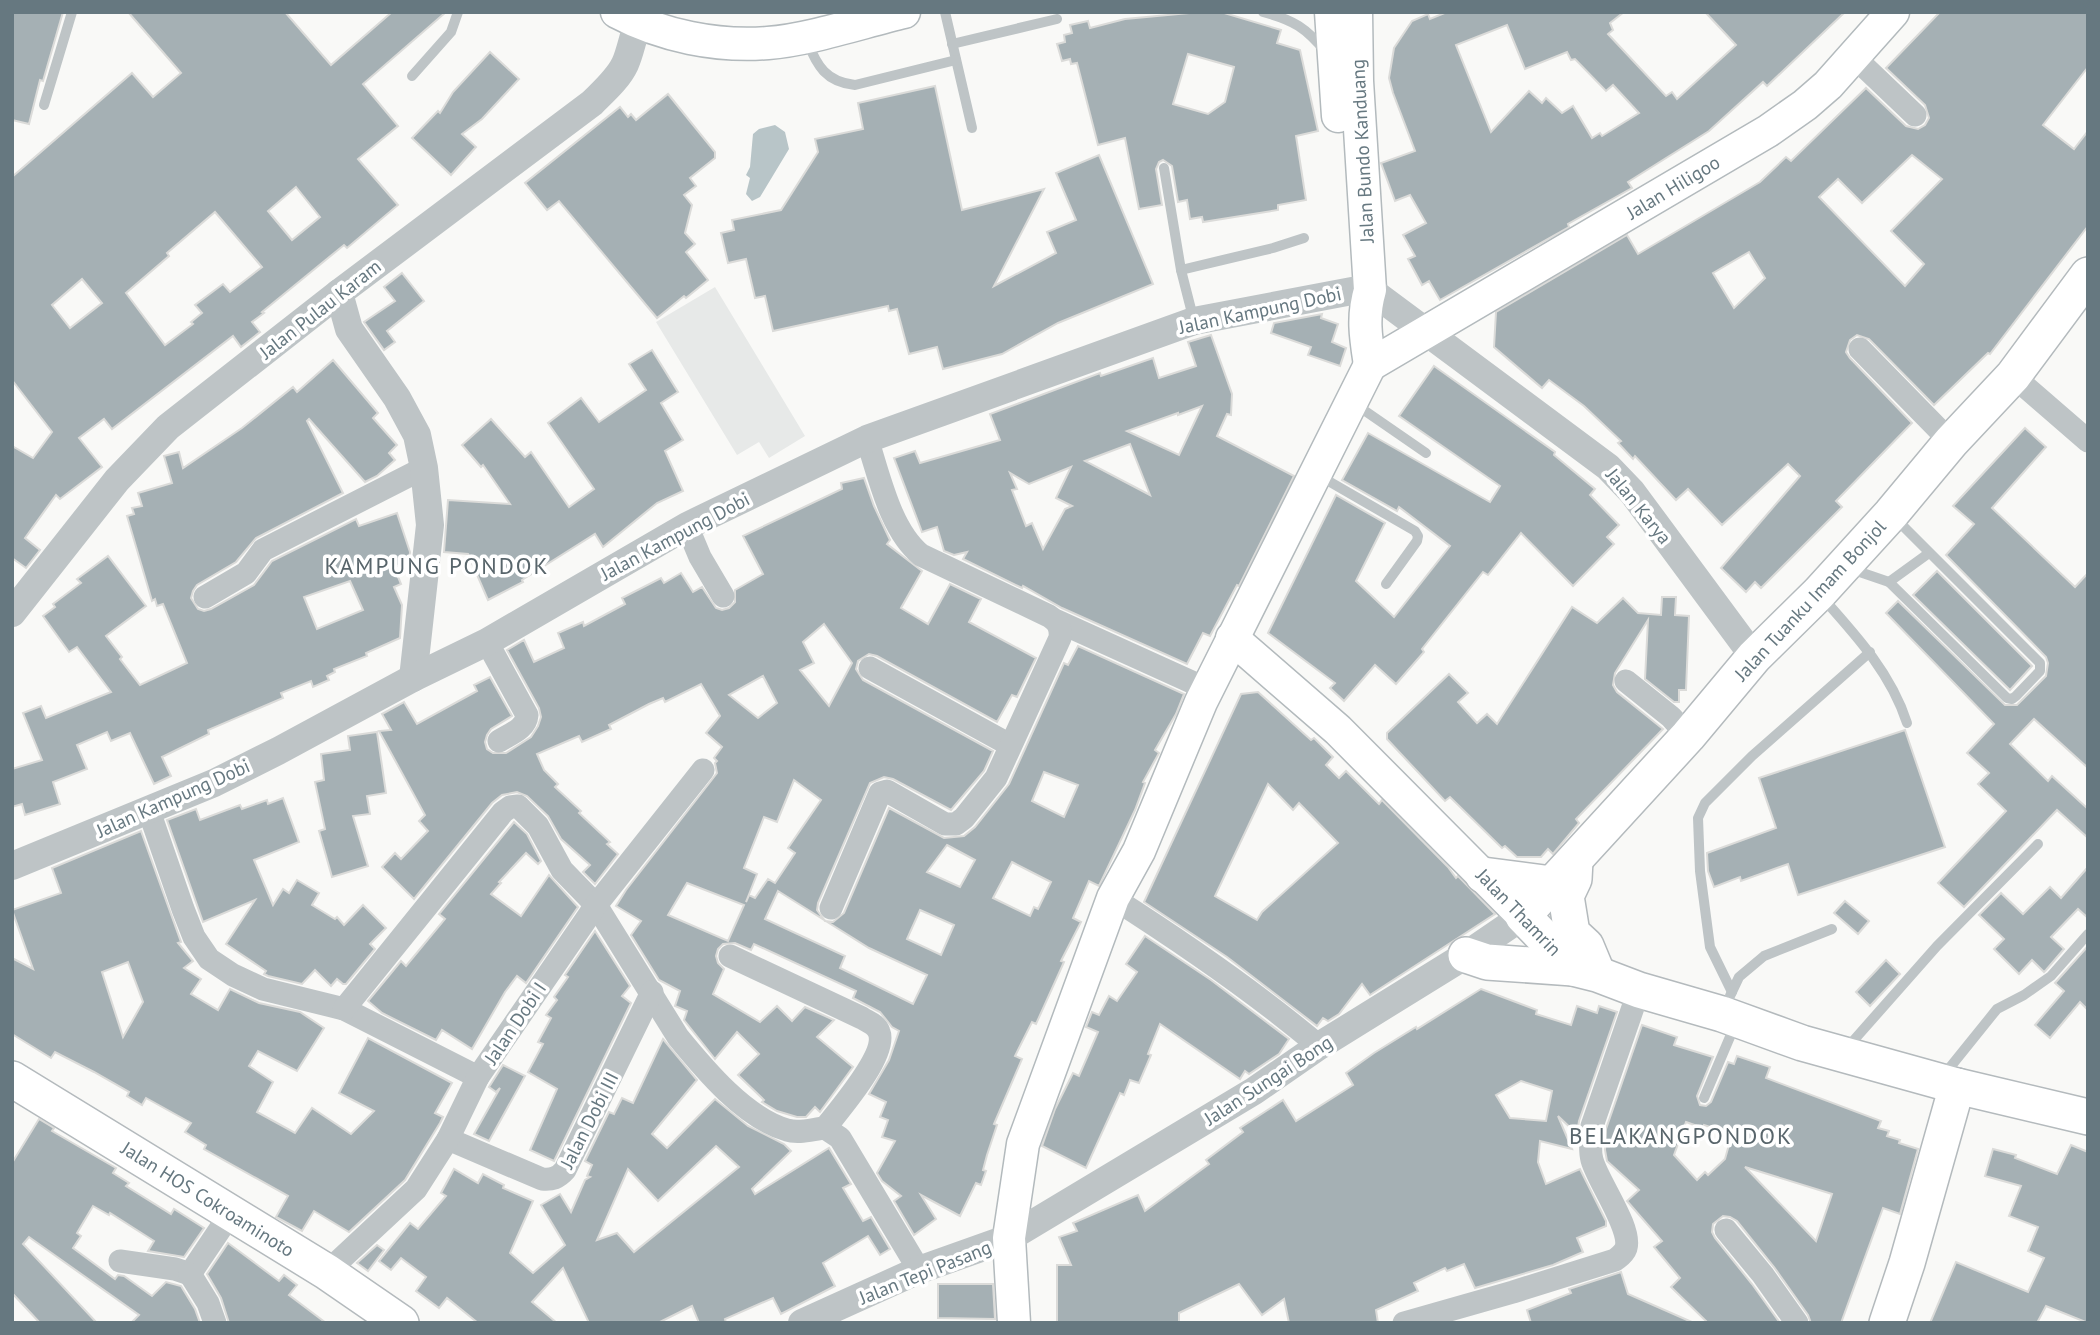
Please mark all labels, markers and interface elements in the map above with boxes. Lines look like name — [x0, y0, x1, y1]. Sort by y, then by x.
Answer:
street label: Jalan Bundo Kanduang — [1345, 59, 1379, 244]
street label: Jalan Hiligoo — [1621, 150, 1724, 225]
street label: Jalan Pulau Karam — [254, 254, 386, 365]
street label: Jalan Kampung Dobi — [1176, 281, 1343, 339]
street label: Jalan Karya — [1601, 462, 1677, 549]
street label: Jalan Kampung Dobi — [595, 487, 754, 586]
street label: Jalan Tuanku Imam Bonjol — [1729, 514, 1891, 686]
district label: KAMPUNG PONDOK — [324, 551, 550, 580]
street label: Jalan Kampung Dobi — [92, 753, 253, 843]
street label: Jalan Thamrin — [1471, 862, 1567, 961]
street label: Jalan Dobi I — [478, 977, 551, 1069]
street label: Jalan Sungai Bong — [1199, 1030, 1337, 1131]
street label: Jalan Dobi III — [554, 1068, 624, 1173]
district label: BELAKANGPONDOK — [1569, 1121, 1793, 1150]
street label: Jalan HOS Cokroaminoto — [116, 1135, 299, 1262]
street label: Jalan Tepi Pasang — [854, 1235, 995, 1310]

